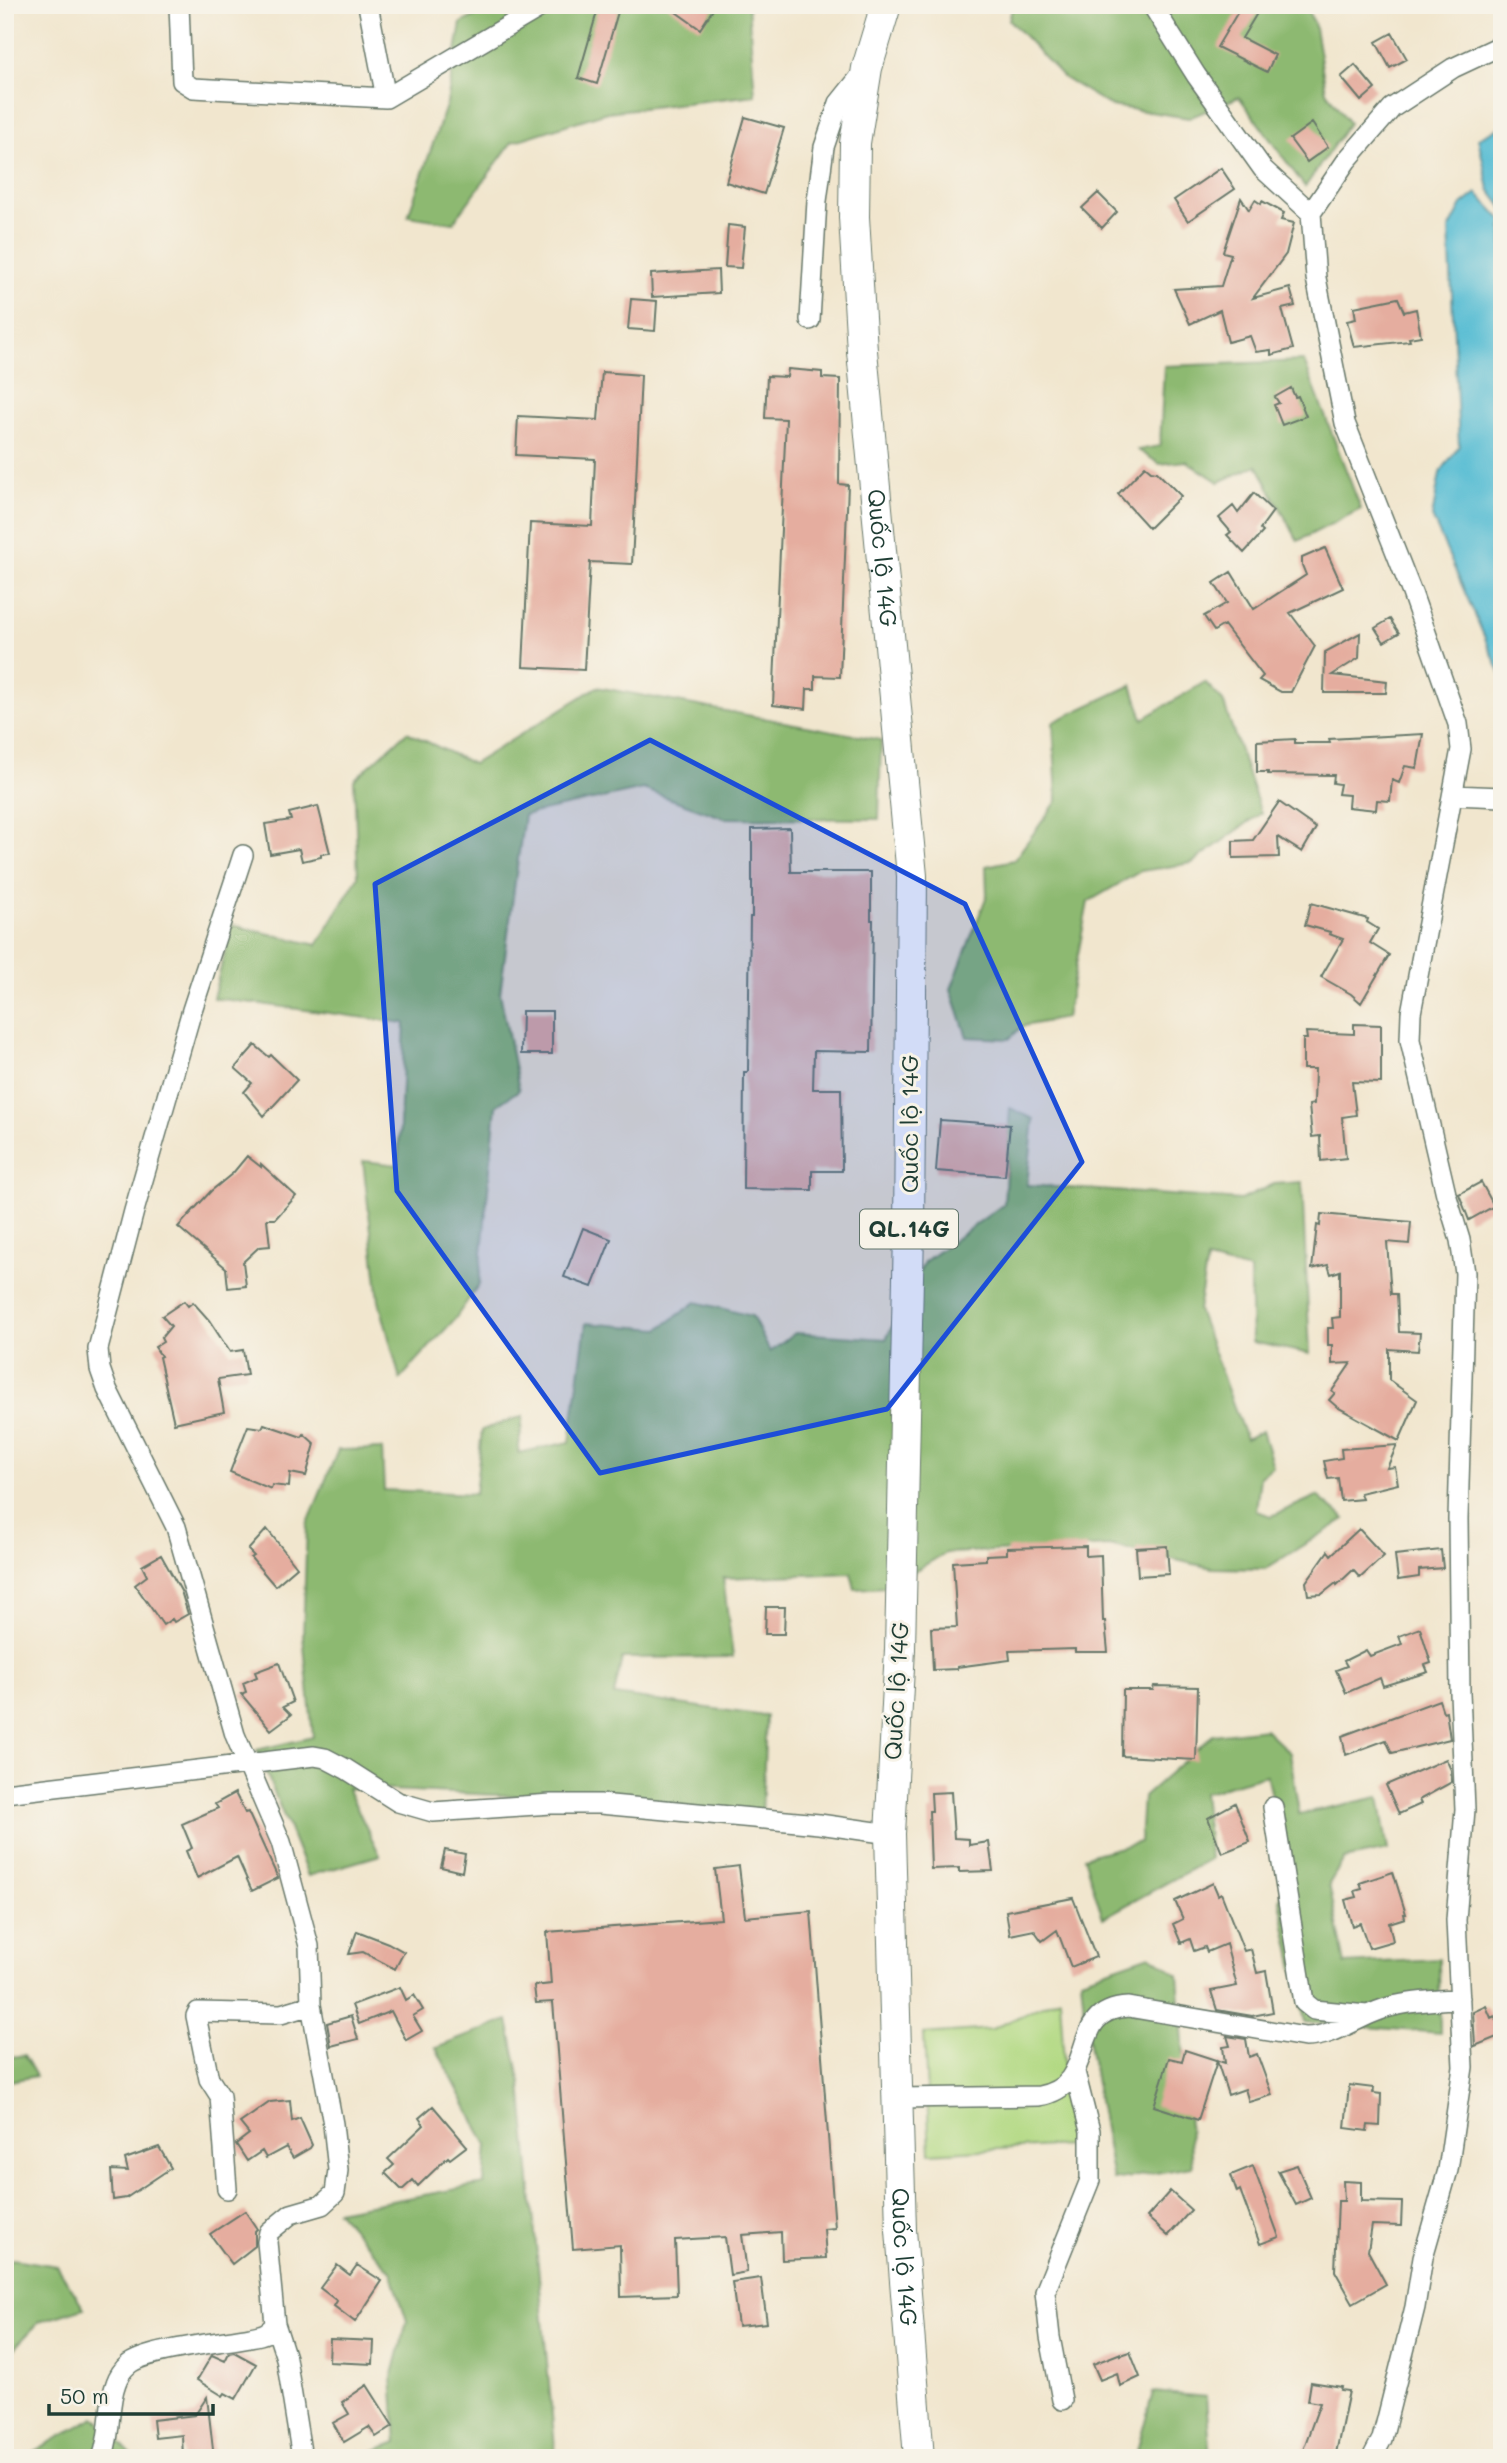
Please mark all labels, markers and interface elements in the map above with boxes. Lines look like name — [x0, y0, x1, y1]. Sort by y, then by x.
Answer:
street label: Quốc lộ 14G — [861, 488, 905, 628]
street label: Quốc lộ 14G — [893, 1055, 924, 1193]
road number: QL.14G — [860, 1210, 958, 1248]
street label: Quốc lộ 14G — [876, 1621, 915, 1761]
street label: Quốc lộ 14G — [886, 2187, 926, 2327]
scale bar — [49, 2372, 214, 2416]
text: 50 m — [60, 2382, 109, 2409]

